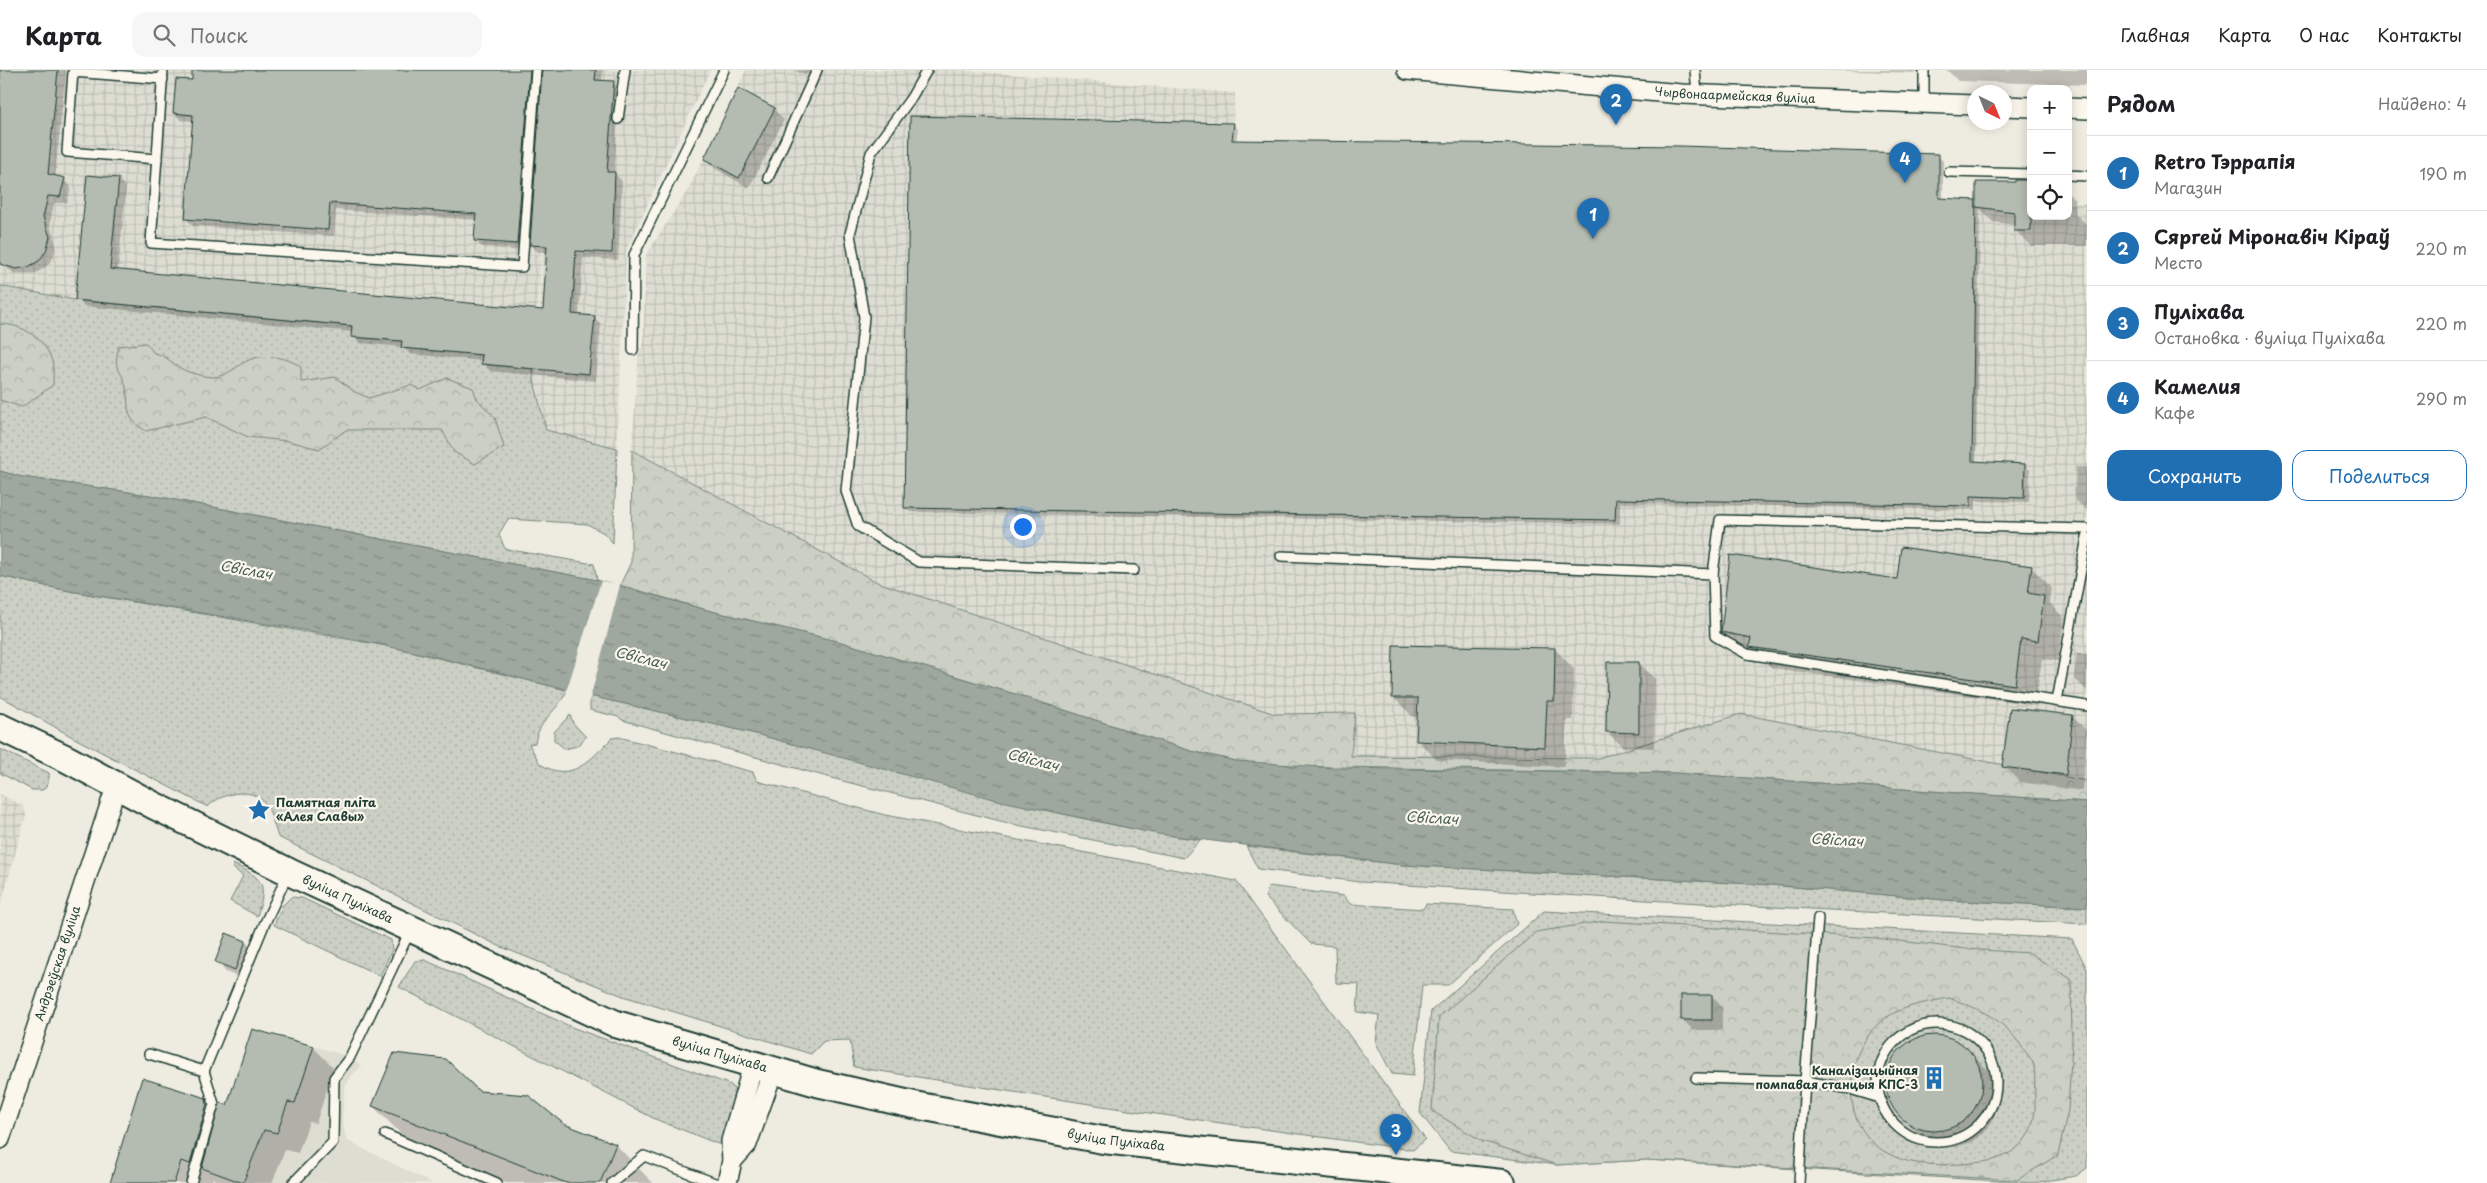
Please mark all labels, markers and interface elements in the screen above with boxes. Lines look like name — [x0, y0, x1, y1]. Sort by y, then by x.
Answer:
search box — [132, 12, 482, 57]
text: Карта — [25, 17, 102, 53]
icon: search — [150, 21, 178, 49]
text: Поиск — [190, 21, 248, 49]
text: Главная — [2121, 21, 2190, 48]
text: Карта — [2218, 21, 2271, 48]
text: О нас — [2299, 21, 2349, 48]
text: Контакты — [2377, 21, 2462, 48]
street label: Чырвонаармейская вуліца — [1654, 82, 1816, 107]
pin: 2 — [1600, 84, 1632, 125]
north arrow — [1967, 85, 2012, 130]
map controls — [2027, 85, 2072, 220]
button: + — [2027, 85, 2072, 130]
text: Рядом — [2107, 87, 2175, 119]
text: Найдено: 4 — [2378, 91, 2467, 115]
button: − — [2027, 130, 2072, 175]
pin: 4 — [1889, 142, 1921, 183]
text: Retro Тэррапія — [2154, 147, 2296, 175]
text: 1 — [2119, 161, 2127, 185]
text: 190 m — [2419, 161, 2467, 185]
button: locate — [2027, 175, 2072, 220]
text: Магазин — [2154, 175, 2223, 199]
pin: 1 — [1577, 198, 1609, 239]
text: Сяргей Міронавіч Кіраў — [2154, 222, 2390, 250]
text: 2 — [2117, 236, 2129, 260]
text: 220 m — [2416, 236, 2467, 260]
text: Место — [2154, 250, 2203, 274]
text: Пуліхава — [2154, 297, 2245, 325]
text: 3 — [2118, 311, 2128, 335]
text: 220 m — [2416, 311, 2467, 335]
text: Остановка · вуліца Пуліхава — [2154, 325, 2385, 349]
text: Камелия — [2154, 372, 2241, 400]
text: 4 — [2118, 386, 2128, 410]
text: 290 m — [2416, 386, 2467, 410]
text: Кафе — [2154, 400, 2195, 424]
button: Сохранить — [2107, 450, 2282, 501]
button: Поделиться — [2292, 450, 2467, 501]
your location — [1010, 514, 1036, 540]
water label: Свіслач — [218, 555, 275, 585]
water label: Свіслач — [613, 641, 670, 674]
water label: Свіслач — [1005, 743, 1062, 776]
place label: Памятная пліта «Алея Славы» — [276, 793, 377, 825]
place icon: Памятная пліта «Алея Славы» — [246, 797, 272, 823]
water label: Свіслач — [1405, 806, 1460, 829]
water label: Свіслач — [1810, 828, 1865, 851]
street label: вуліца Пуліхава — [300, 869, 397, 927]
street label: Андрэеўская вуліца — [30, 902, 85, 1023]
street label: вуліца Пуліхава — [670, 1031, 770, 1076]
place label: Каналізацыйная помпавая станцыя КПС-3 — [1755, 1061, 1918, 1093]
building icon: Каналізацыйная помпавая станцыя КПС-3 — [1921, 1065, 1947, 1091]
pin: 3 — [1380, 1114, 1412, 1155]
street label: вуліца Пуліхава — [1066, 1124, 1166, 1155]

